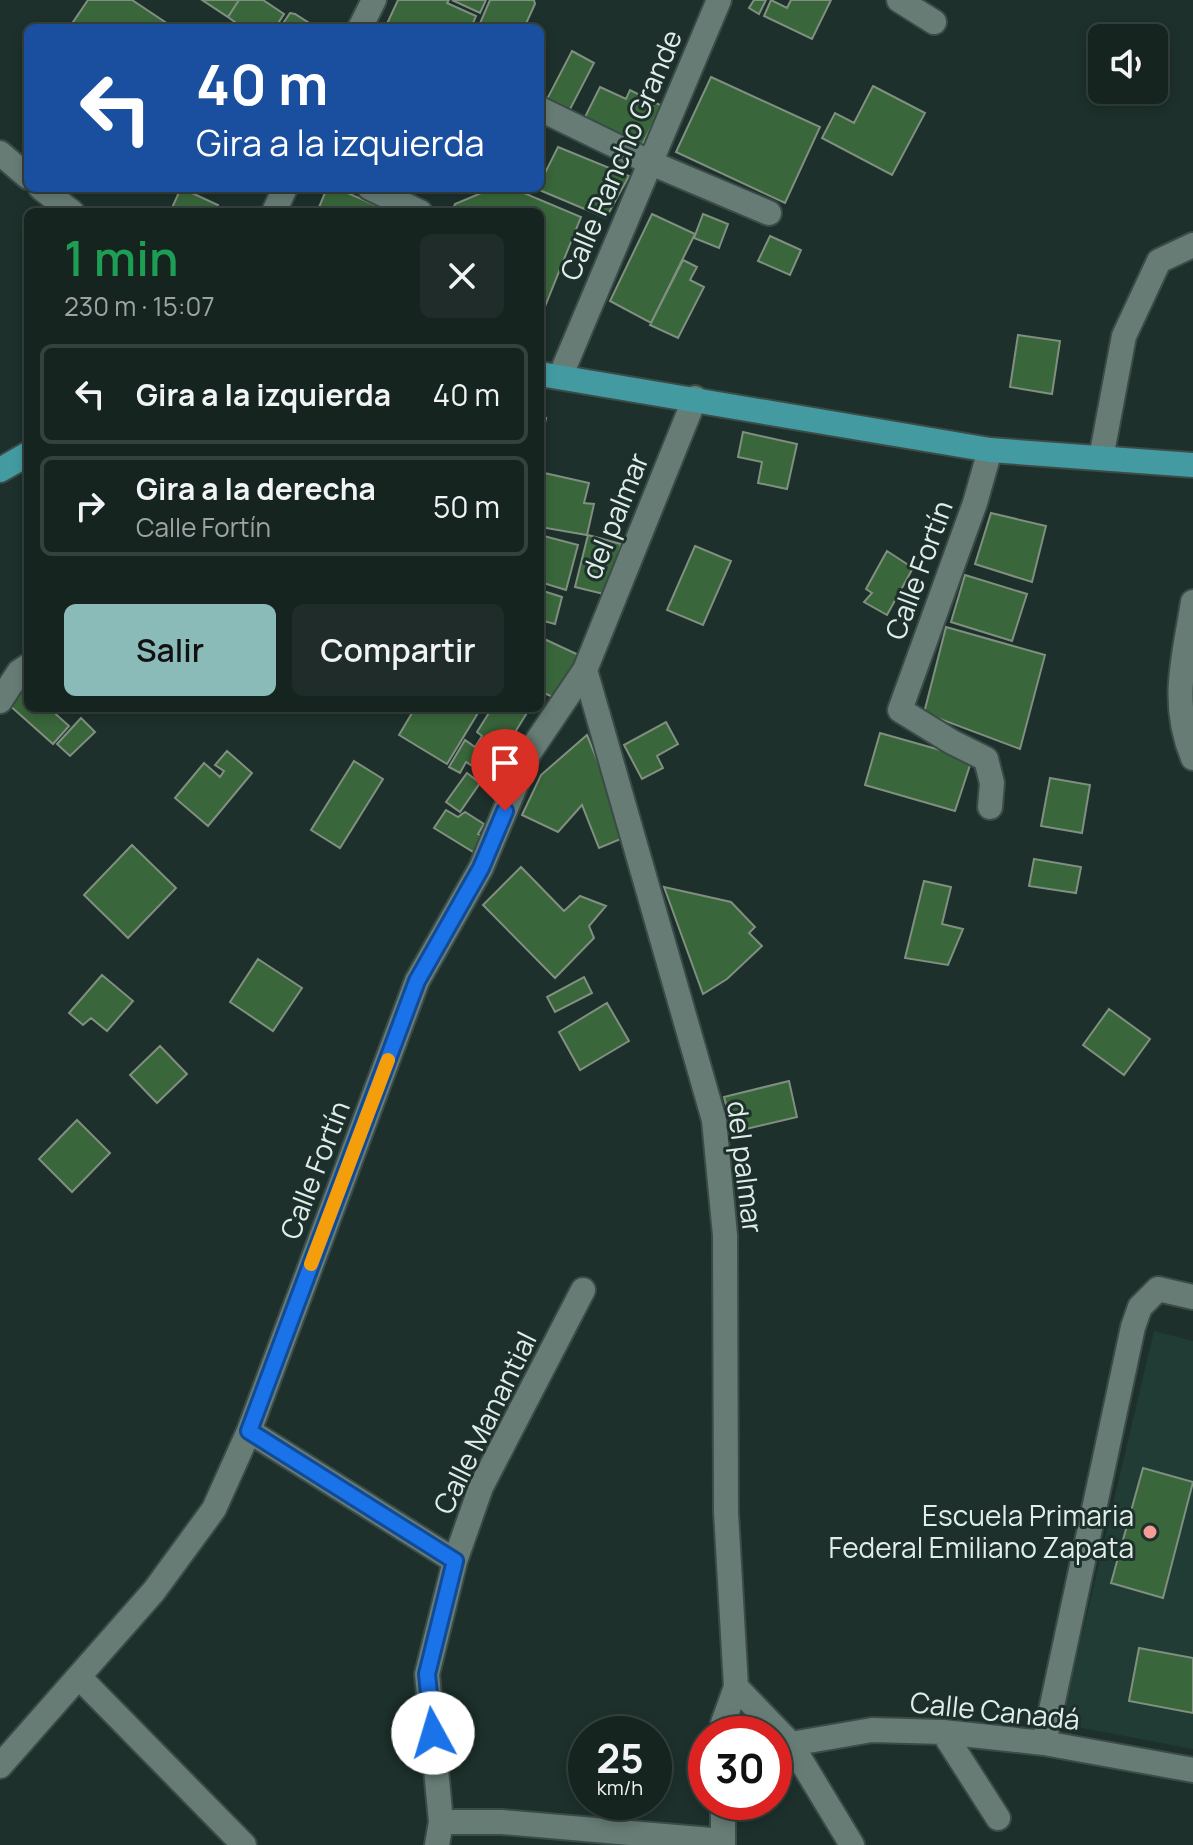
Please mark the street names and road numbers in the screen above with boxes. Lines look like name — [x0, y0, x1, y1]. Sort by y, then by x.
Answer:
street label: Calle Rancho Grande — [550, 23, 690, 286]
street label: del palmar — [572, 447, 657, 584]
street label: Calle Fortín — [875, 495, 961, 644]
street label: Calle Fortín — [270, 1095, 358, 1244]
street label: del palmar — [719, 1098, 773, 1235]
street label: Calle Manantial — [424, 1325, 545, 1520]
street label: Calle Canadá — [908, 1682, 1082, 1738]

